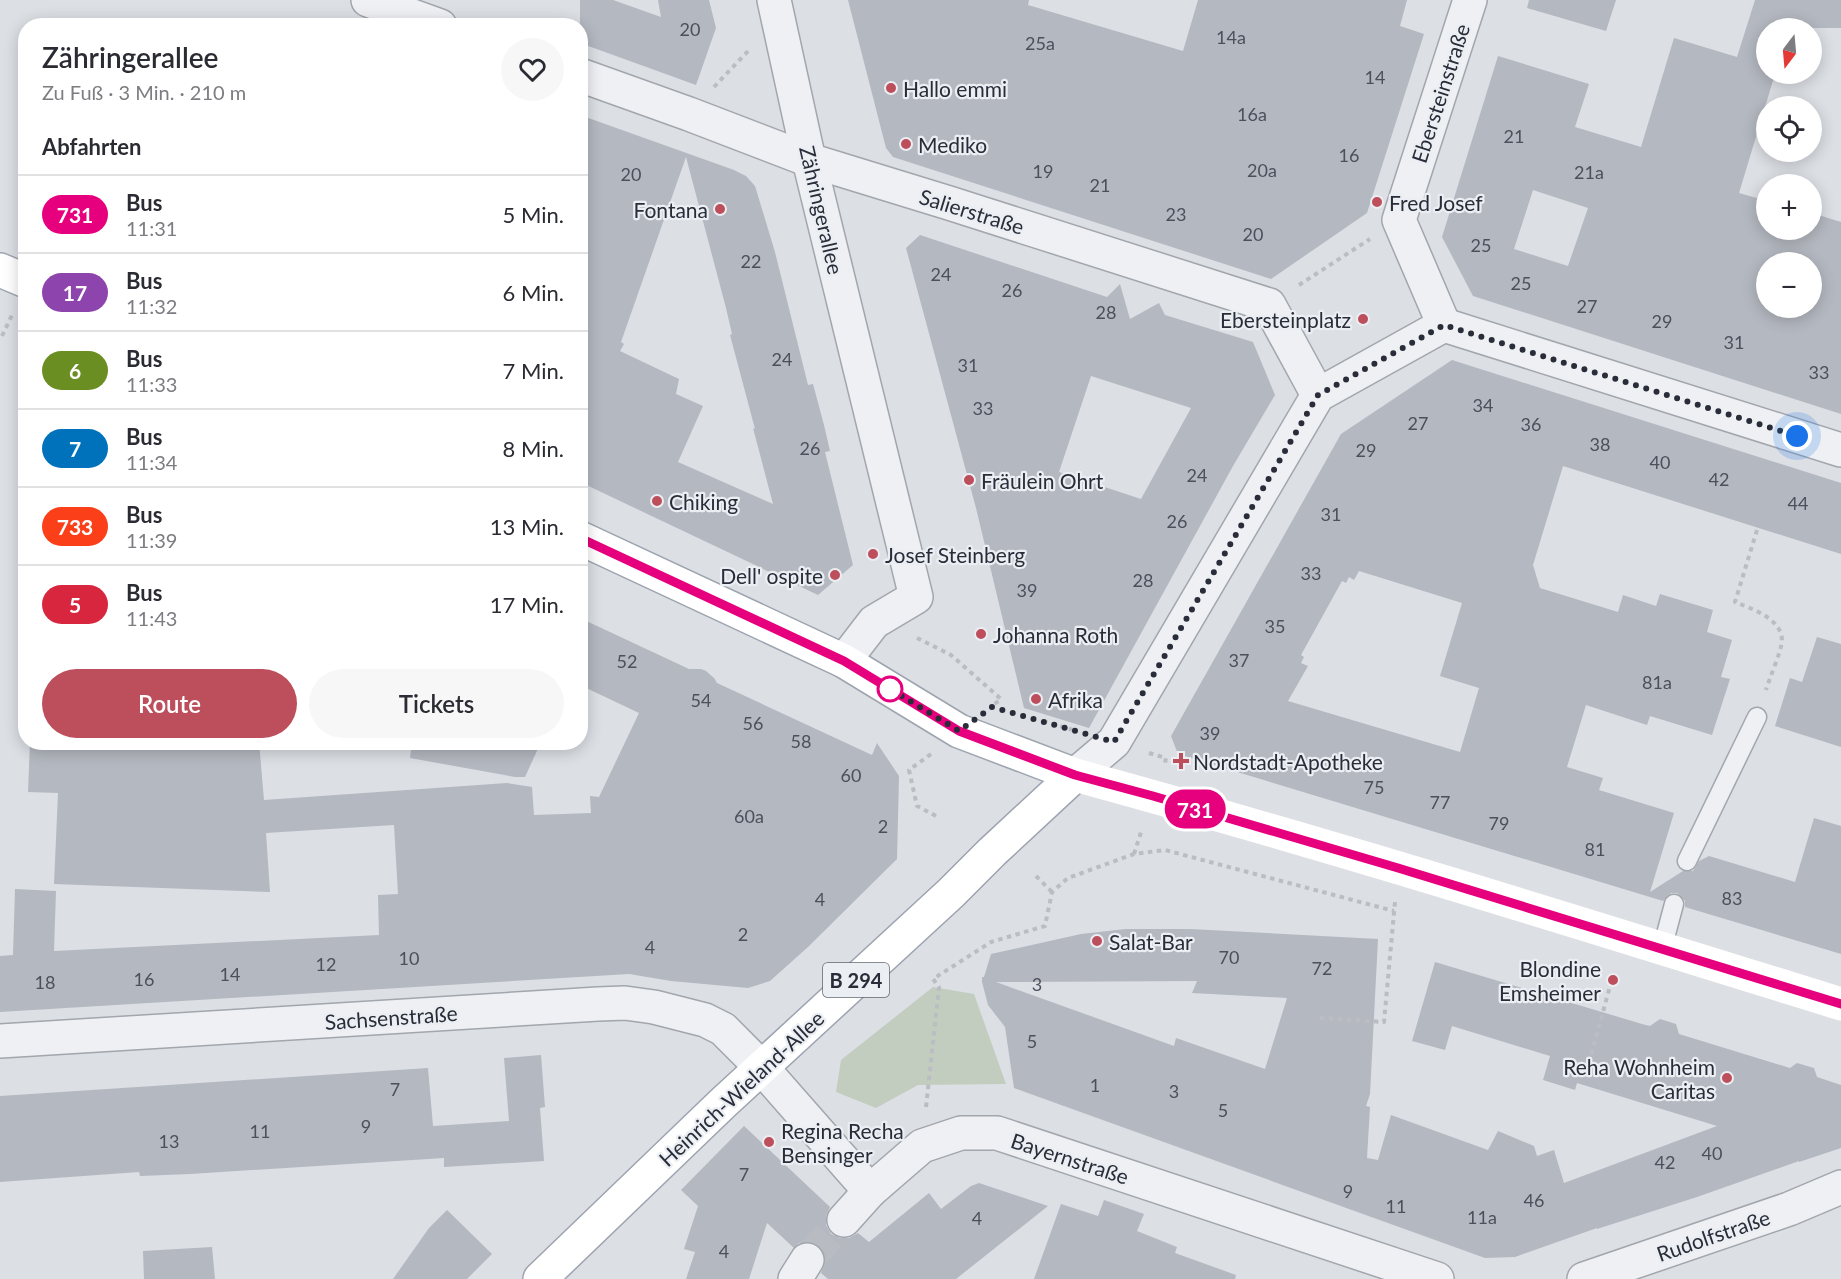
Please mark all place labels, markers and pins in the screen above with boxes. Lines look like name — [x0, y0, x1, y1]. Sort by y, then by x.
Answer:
place label: Hallo emmi — [903, 76, 1007, 101]
marker: Hallo emmi — [884, 81, 898, 95]
place label: Mediko — [918, 132, 987, 157]
marker: Mediko — [899, 137, 913, 151]
place label: Fred Josef — [1389, 190, 1483, 215]
marker: Fred Josef — [1370, 195, 1384, 209]
place label: Fontana — [633, 197, 708, 222]
marker: Fontana — [713, 202, 727, 216]
place label: Ebersteinplatz — [1220, 307, 1351, 332]
marker: Ebersteinplatz — [1356, 312, 1370, 326]
place label: Fräulein Ohrt — [981, 468, 1104, 493]
marker: Fräulein Ohrt — [962, 473, 976, 487]
place label: Chiking — [669, 489, 738, 514]
marker: Chiking — [650, 494, 664, 508]
place label: Josef Steinberg — [885, 542, 1025, 567]
marker: Josef Steinberg — [866, 547, 880, 561]
place label: Dell' ospite — [720, 563, 823, 588]
marker: Dell' ospite — [828, 568, 842, 582]
place label: Johanna Roth — [993, 622, 1118, 647]
marker: Johanna Roth — [974, 627, 988, 641]
unlabelled marker — [877, 676, 903, 702]
place label: Afrika — [1048, 687, 1103, 712]
marker: Afrika — [1029, 692, 1043, 706]
place label: Nordstadt-Apotheke — [1193, 749, 1383, 774]
marker: Nordstadt-Apotheke — [1174, 754, 1188, 768]
place label: Salat-Bar — [1109, 929, 1193, 954]
marker: Salat-Bar — [1090, 934, 1104, 948]
place label: Blondine Emsheimer — [1499, 956, 1601, 1005]
marker: Blondine Emsheimer — [1606, 973, 1620, 987]
place label: Reha Wohnheim Caritas — [1563, 1054, 1715, 1103]
marker: Reha Wohnheim Caritas — [1720, 1071, 1734, 1085]
place label: Regina Recha Bensinger — [781, 1118, 904, 1167]
marker: Regina Recha Bensinger — [762, 1135, 776, 1149]

